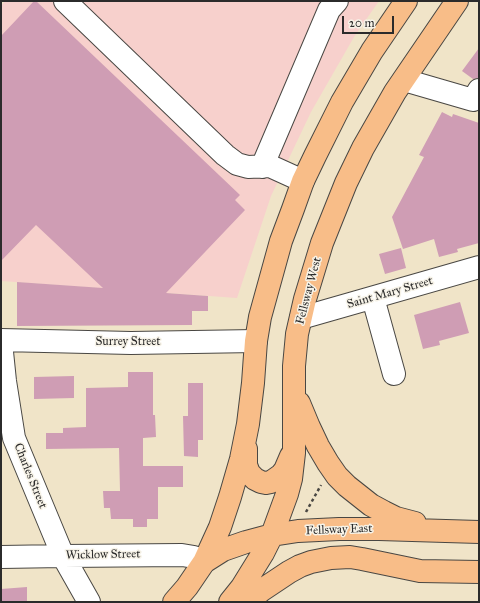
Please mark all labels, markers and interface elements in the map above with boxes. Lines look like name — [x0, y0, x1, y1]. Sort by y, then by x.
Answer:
scale bar — [344, 8, 396, 34]
text: 20 m — [349, 16, 375, 30]
street label: Fellsway West — [293, 256, 325, 326]
street label: Saint Mary Street — [345, 274, 435, 312]
street label: Surrey Street — [95, 335, 161, 349]
street label: Charles Street — [10, 441, 50, 511]
street label: Fellsway East — [305, 522, 373, 538]
street label: Wicklow Street — [65, 547, 141, 563]

